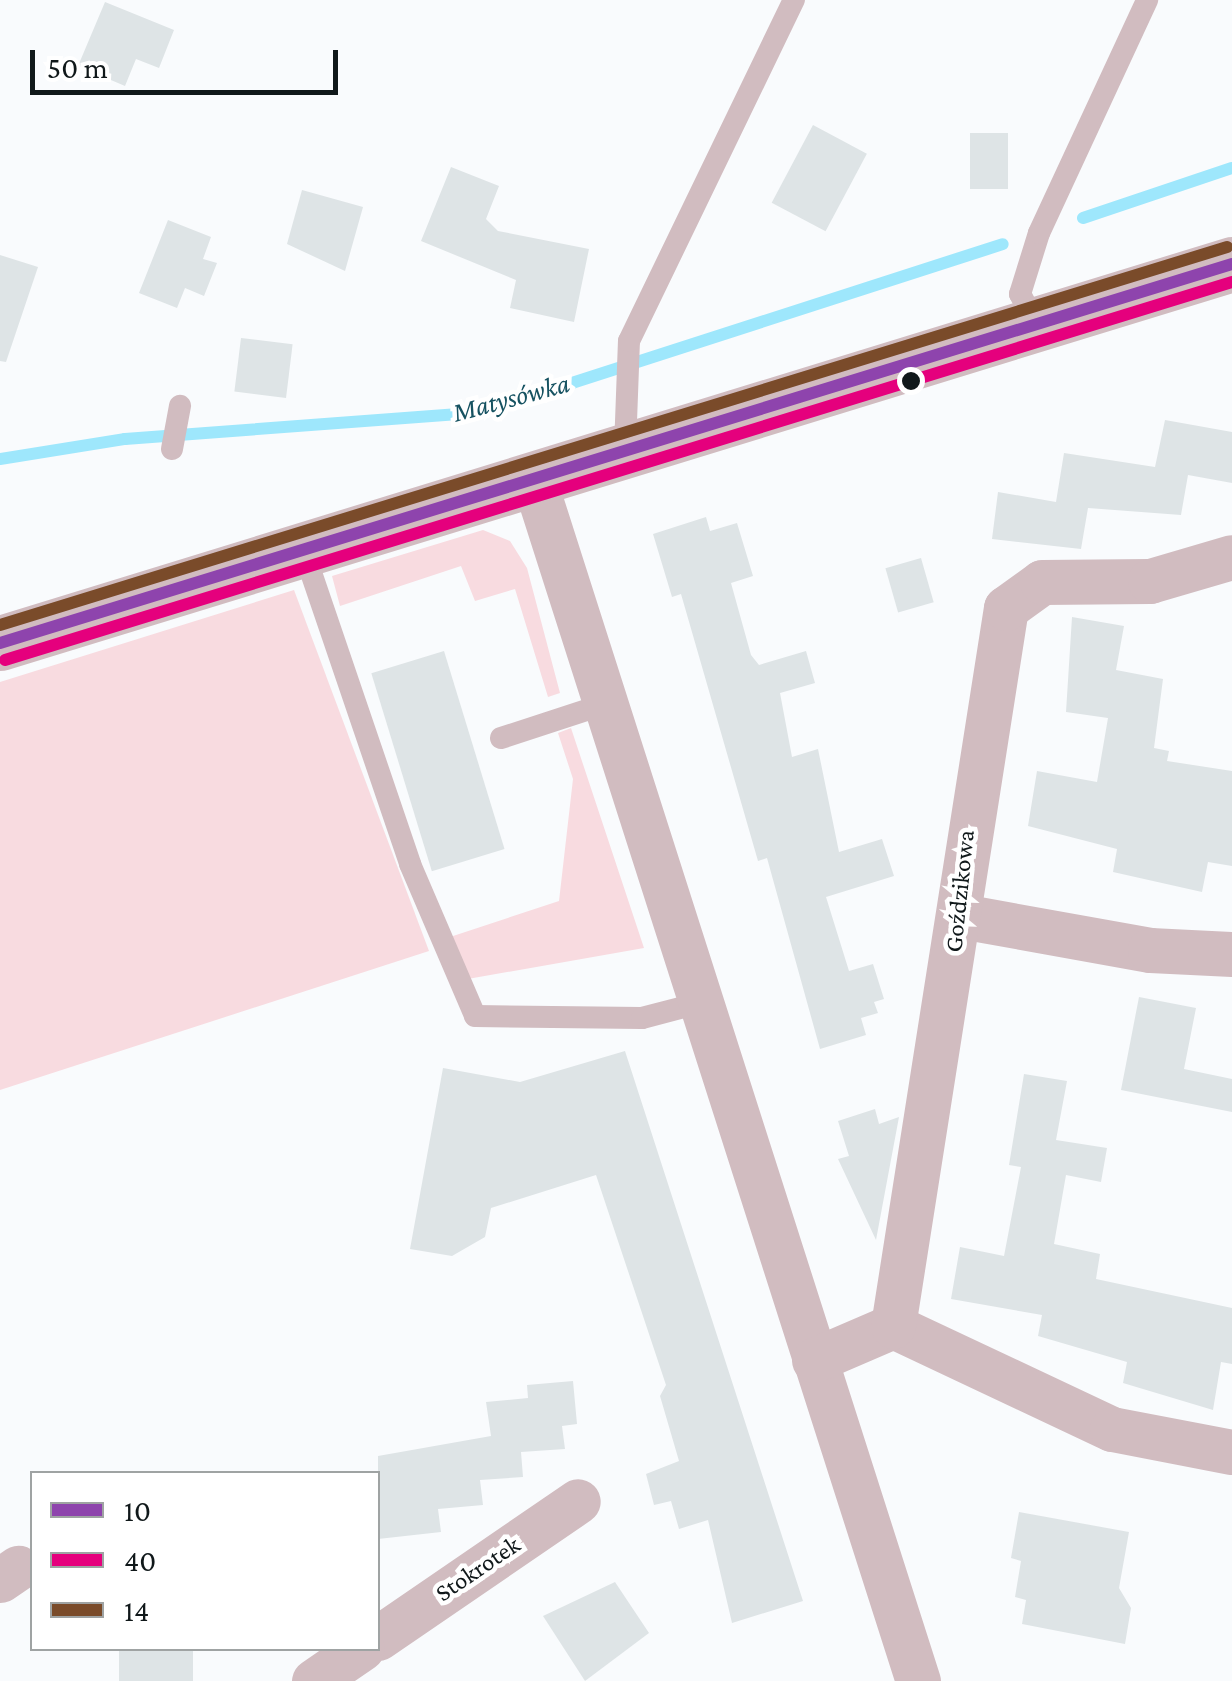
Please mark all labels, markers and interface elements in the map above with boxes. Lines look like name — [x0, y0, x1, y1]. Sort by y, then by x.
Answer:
scale bar — [35, 30, 342, 92]
text: 50 m — [47, 51, 108, 84]
water label: Matysówka — [449, 366, 573, 430]
unlabelled marker — [901, 371, 921, 391]
street label: Goździkowa — [939, 828, 981, 954]
legend — [30, 1471, 380, 1651]
text: 10 — [124, 1494, 151, 1527]
street label: Stokrotek — [430, 1530, 526, 1608]
text: 40 — [124, 1544, 156, 1577]
text: 14 — [124, 1594, 149, 1627]

